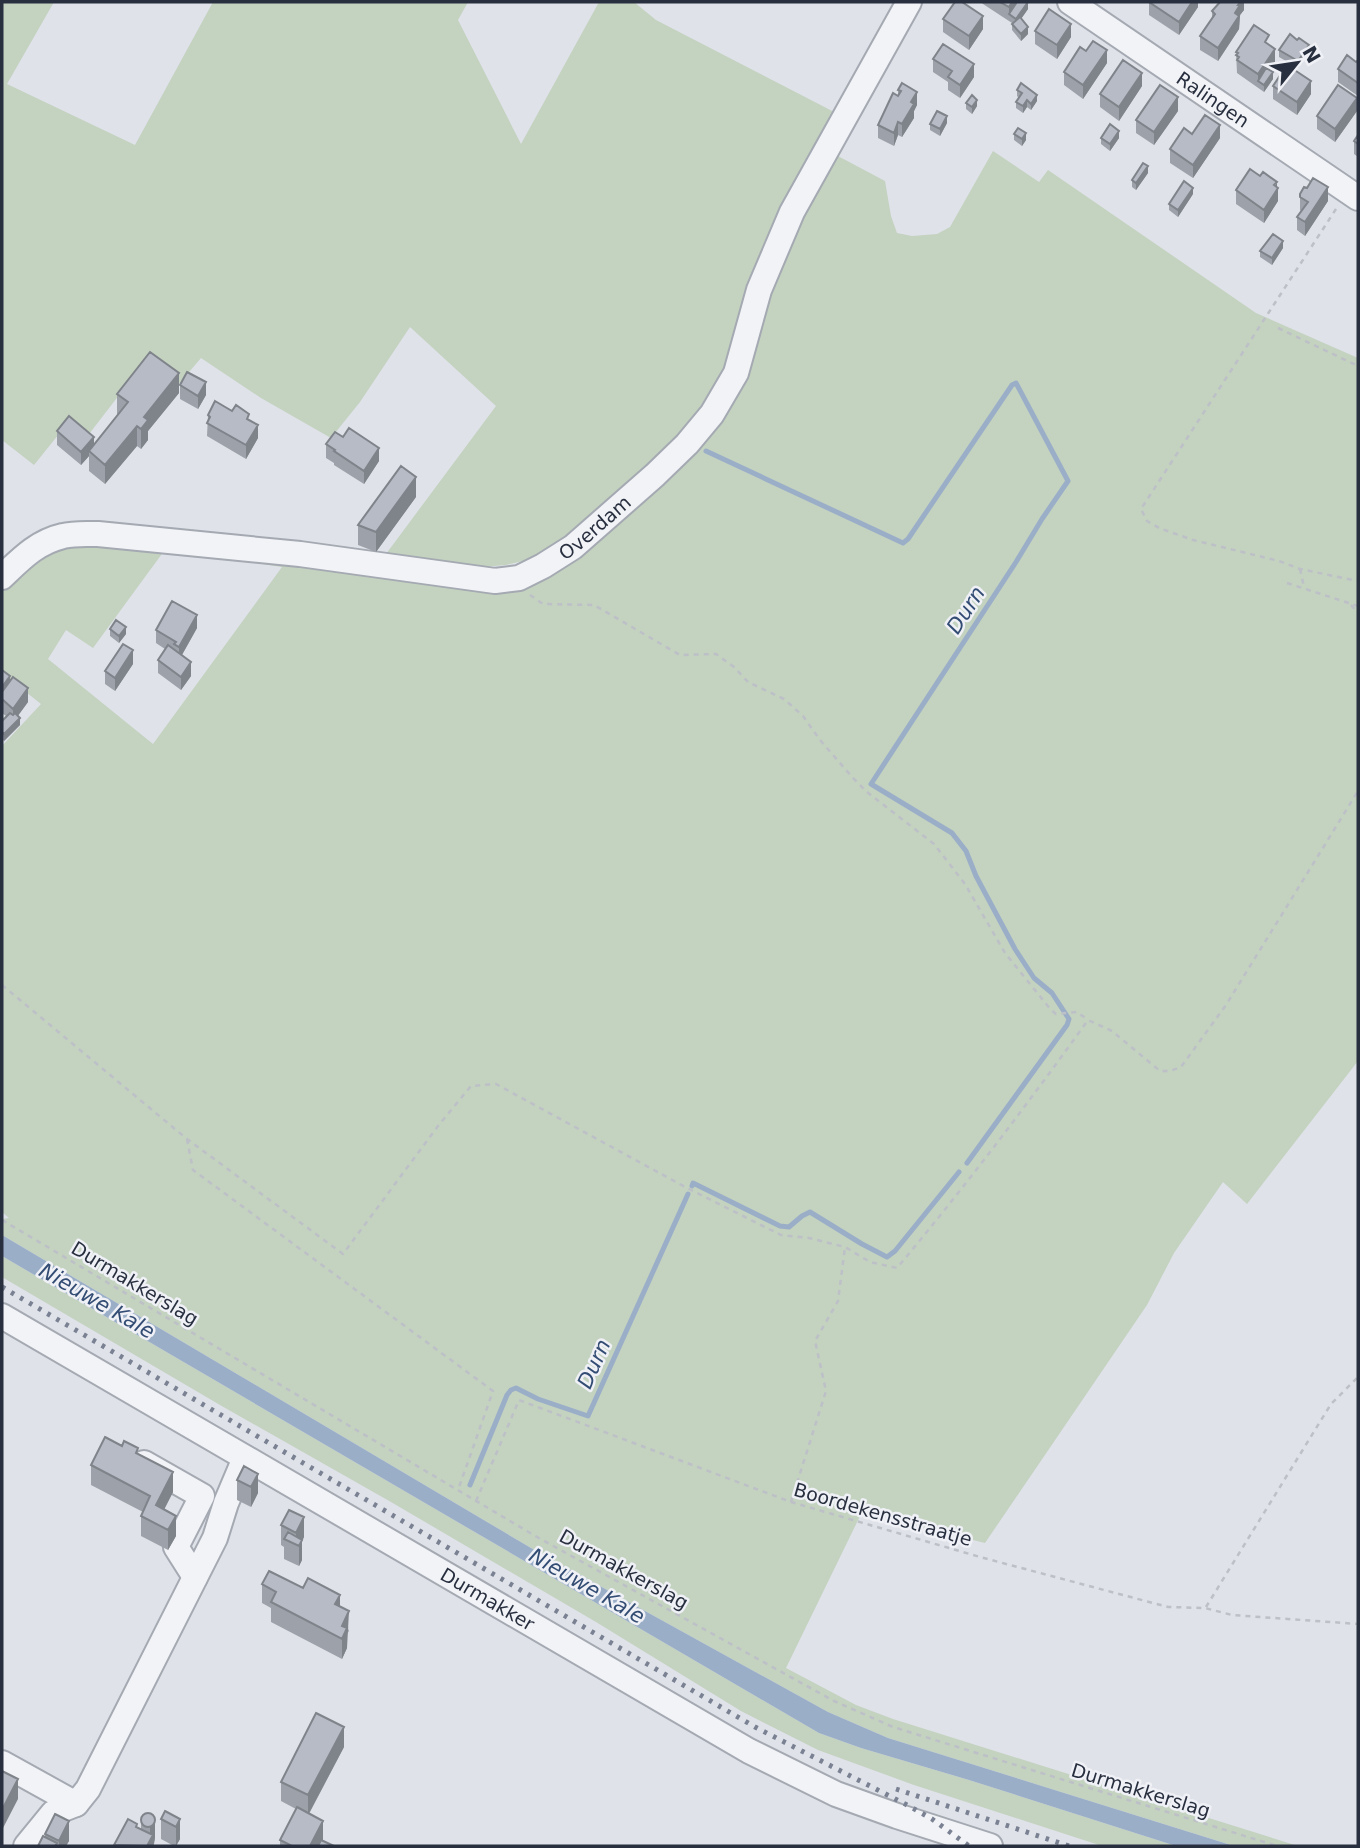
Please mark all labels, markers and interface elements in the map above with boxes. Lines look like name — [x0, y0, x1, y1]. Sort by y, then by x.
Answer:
north arrow — [1262, 28, 1332, 98]
text: N — [1298, 42, 1325, 67]
street label: Ralingen — [1173, 67, 1253, 132]
street label: Overdam — [555, 491, 635, 564]
water label: Durn — [942, 582, 990, 638]
street label: Durmakkerslag — [68, 1236, 202, 1330]
water label: Nieuwe Kale — [35, 1258, 159, 1344]
water label: Durn — [573, 1336, 615, 1392]
street label: Boordekensstraatje — [791, 1478, 975, 1550]
street label: Durmakkerslag — [556, 1524, 692, 1614]
water label: Nieuwe Kale — [525, 1543, 649, 1629]
street label: Durmakker — [437, 1563, 539, 1635]
street label: Durmakkerslag — [1069, 1758, 1213, 1822]

